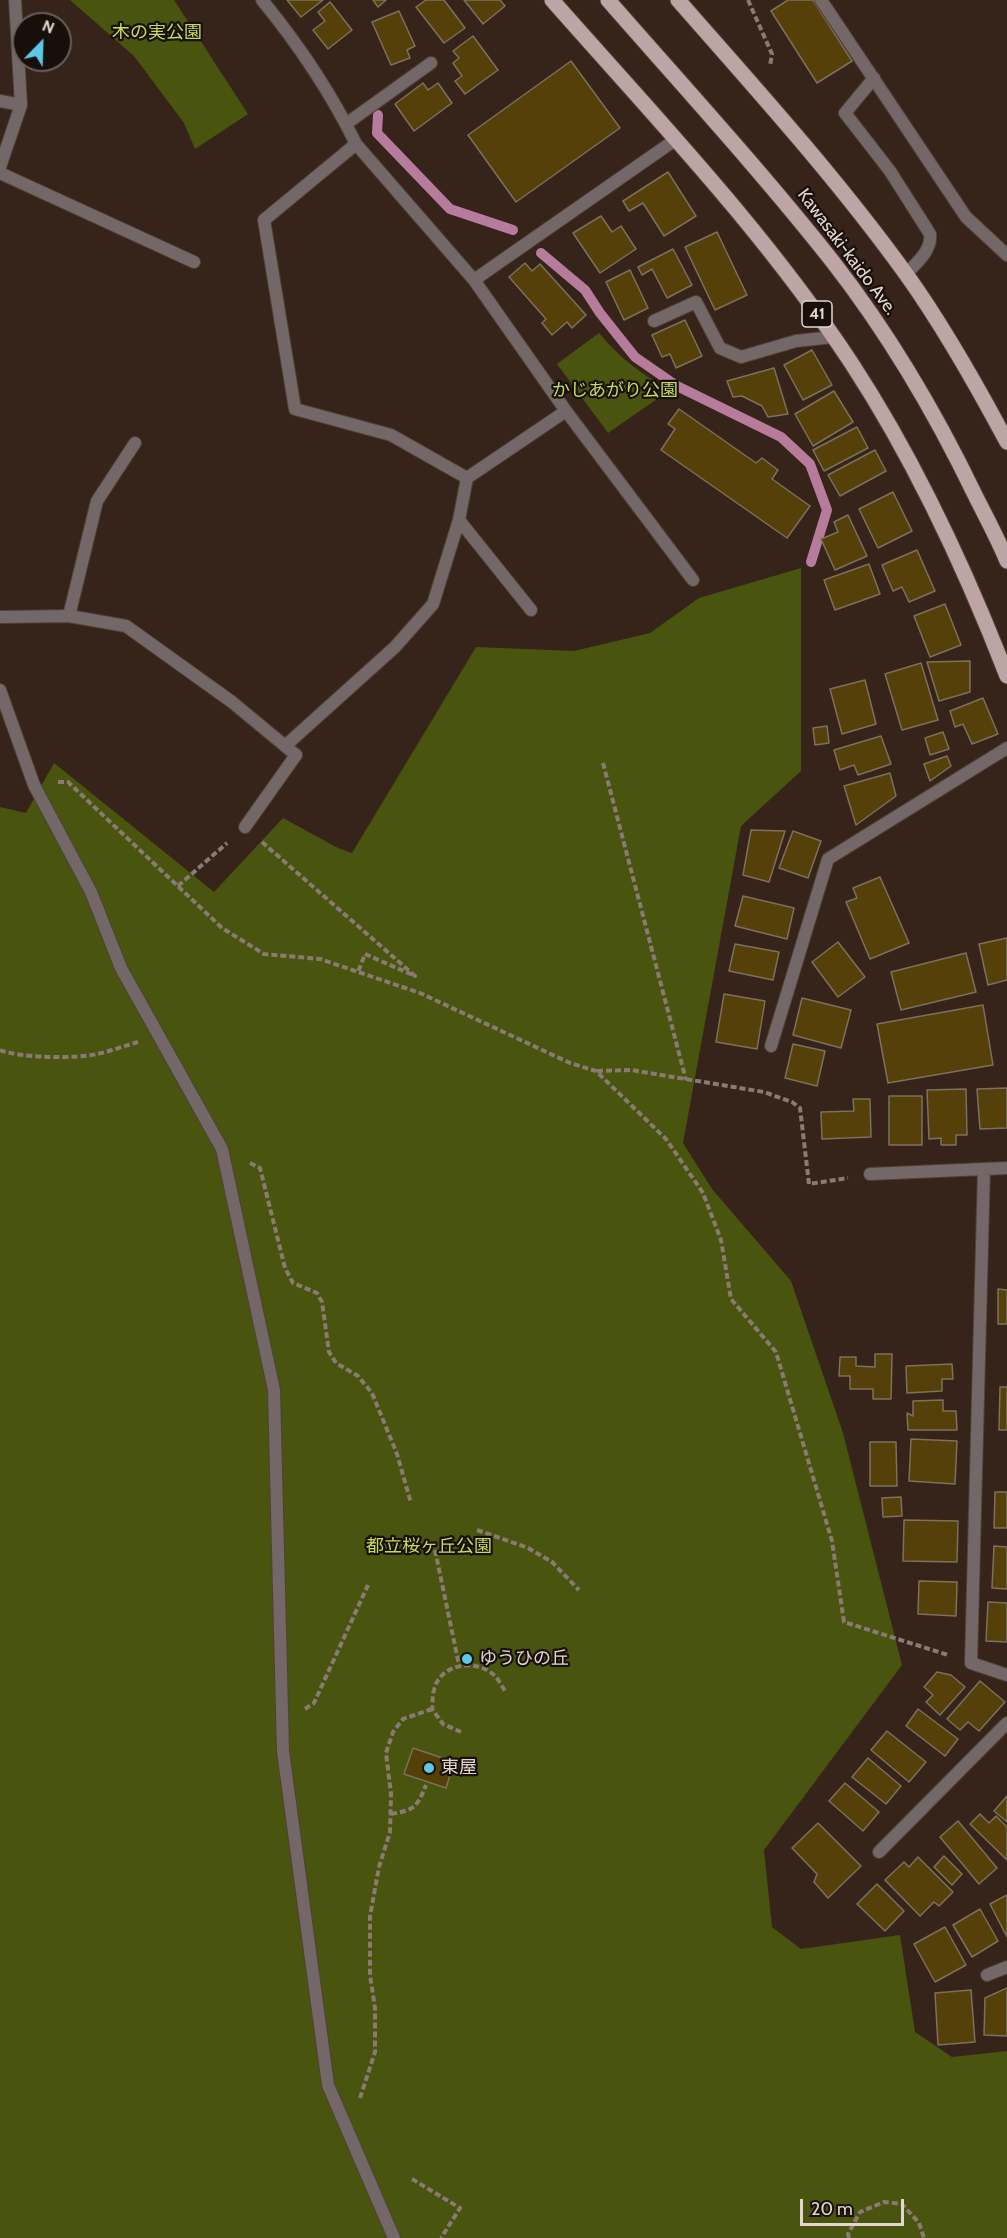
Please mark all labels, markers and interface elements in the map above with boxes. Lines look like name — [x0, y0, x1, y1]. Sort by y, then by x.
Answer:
north arrow — [12, 12, 72, 72]
text: N — [40, 16, 57, 38]
park label: 木の実公園 — [112, 22, 202, 44]
street label: Kawasaki-kaido Ave. — [793, 185, 901, 319]
road number: 41 — [802, 301, 832, 327]
park label: かじあがり公園 — [552, 380, 678, 402]
park label: 都立桜ヶ丘公園 — [366, 1536, 492, 1558]
place label: ゆうひの丘 — [479, 1648, 569, 1670]
marker: ゆうひの丘 — [460, 1652, 474, 1666]
place label: 東屋 — [441, 1757, 477, 1779]
marker: 東屋 — [422, 1761, 436, 1775]
scale bar — [803, 2187, 906, 2225]
text: 20 m — [811, 2198, 853, 2220]

